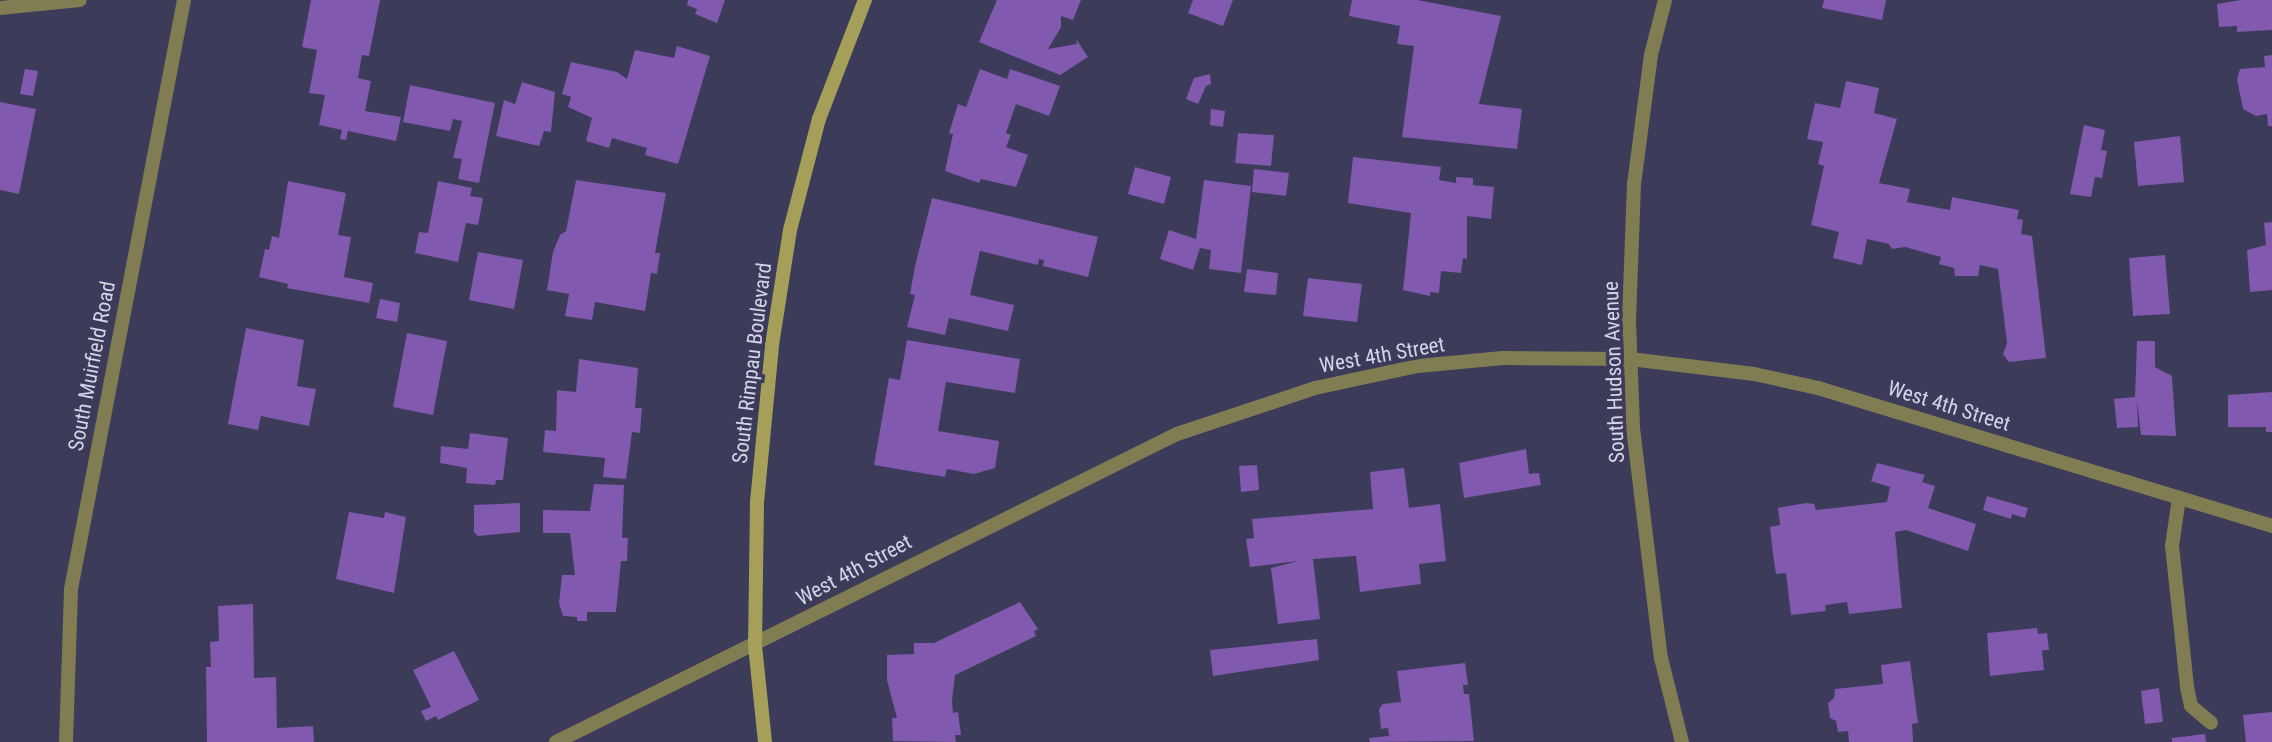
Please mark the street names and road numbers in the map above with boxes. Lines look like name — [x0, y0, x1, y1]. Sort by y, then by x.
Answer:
street label: South Rimpau Boulevard — [727, 261, 777, 465]
street label: South Muirfield Road — [63, 279, 121, 453]
street label: South Hudson Avenue — [1598, 281, 1630, 463]
street label: West 4th Street — [1317, 332, 1447, 378]
street label: West 4th Street — [1885, 375, 2013, 437]
street label: West 4th Street — [792, 529, 916, 611]

